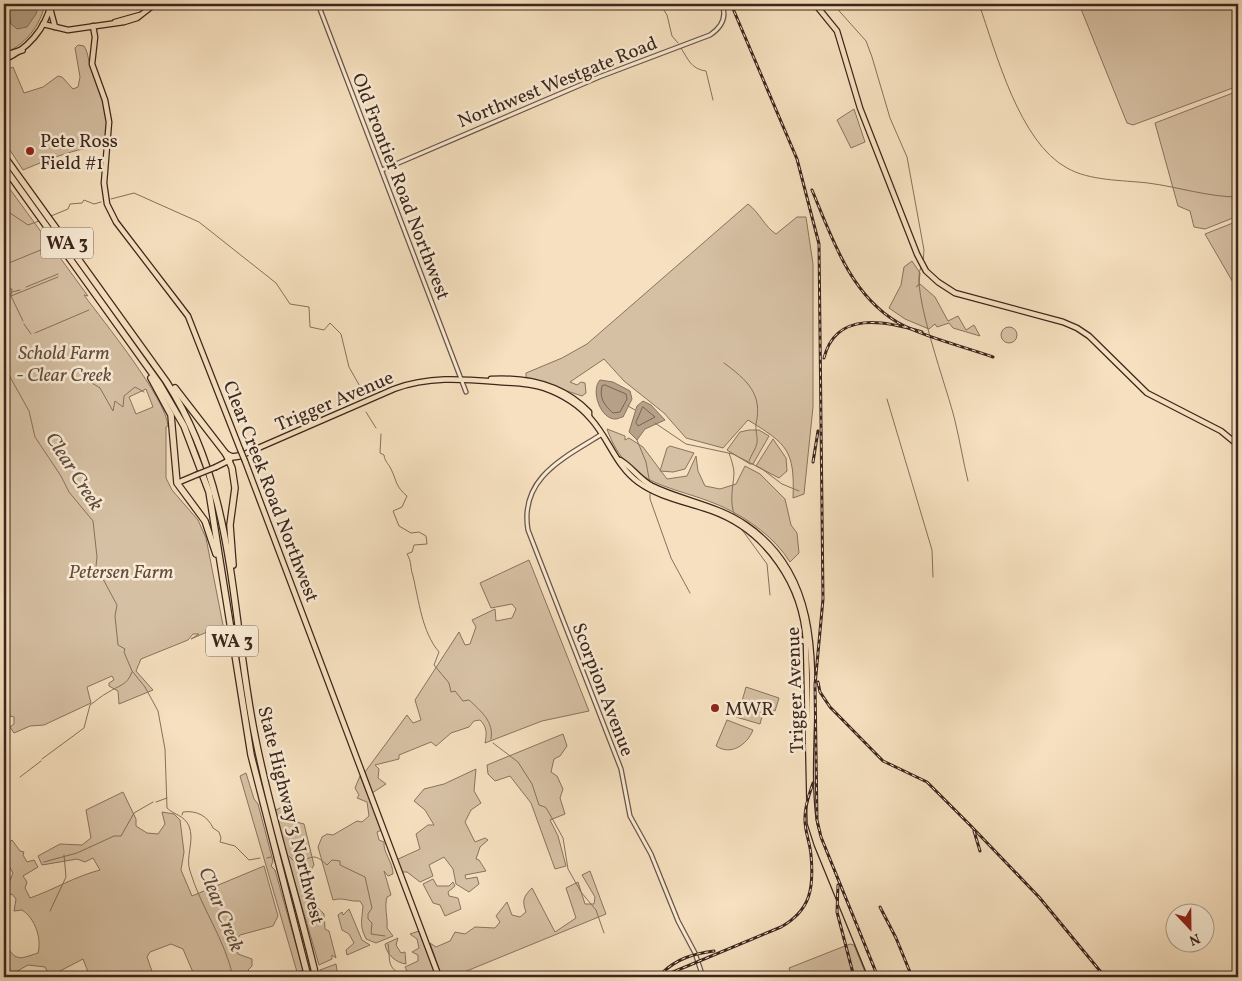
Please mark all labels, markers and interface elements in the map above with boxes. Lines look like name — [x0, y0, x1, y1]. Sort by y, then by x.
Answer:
street label: Northwest Westgate Road — [454, 31, 662, 135]
street label: Old Frontier Road Northwest — [345, 69, 456, 304]
place label: Pete Ross Field #1 — [40, 129, 118, 177]
marker: Pete Ross Field #1 — [24, 145, 36, 157]
road number: WA 3 — [41, 228, 93, 258]
park label: Schold Farm - Clear Creek — [16, 341, 112, 389]
street label: Trigger Avenue — [272, 365, 398, 438]
street label: Clear Creek Road Northwest — [216, 377, 325, 607]
water label: Clear Creek — [37, 427, 109, 517]
park label: Petersen Farm — [69, 560, 173, 586]
street label: Scorpion Avenue — [565, 619, 640, 760]
road number: WA 3 — [206, 626, 258, 656]
street label: Trigger Avenue — [781, 626, 811, 754]
place label: MWR — [725, 697, 774, 723]
marker: MWR — [709, 702, 721, 714]
street label: State Highway 3 Northwest — [250, 704, 330, 928]
water label: Clear Creek — [190, 863, 250, 956]
north arrow — [1164, 904, 1214, 954]
text: N — [1186, 928, 1203, 949]

